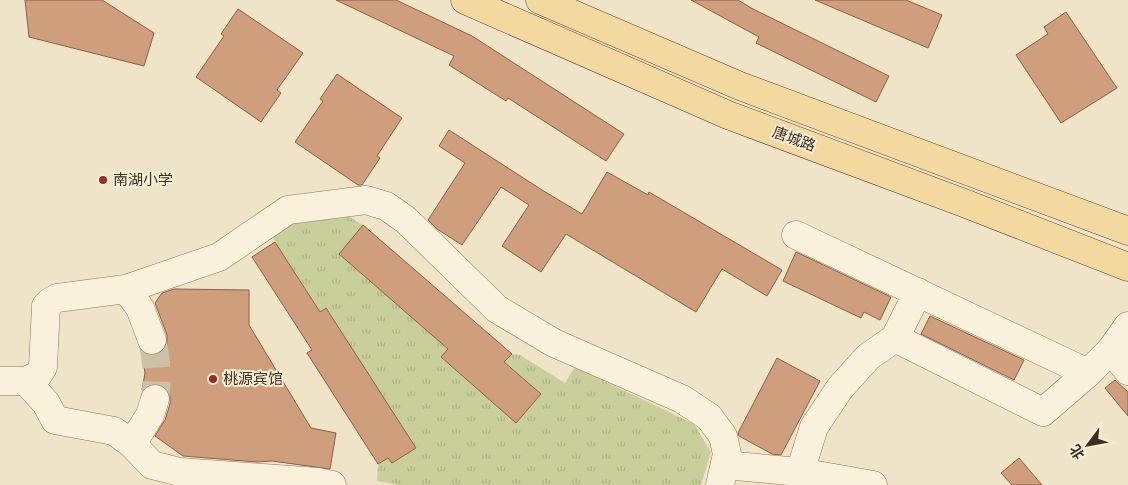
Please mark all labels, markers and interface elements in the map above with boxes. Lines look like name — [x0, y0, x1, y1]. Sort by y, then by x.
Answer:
street label: 唐城路 — [770, 123, 818, 155]
place label: 南湖小学 — [113, 171, 173, 189]
marker: 南湖小学 — [97, 174, 109, 186]
place label: 桃源宾馆 — [223, 370, 283, 388]
marker: 桃源宾馆 — [207, 373, 219, 385]
north arrow — [1063, 420, 1113, 470]
text: 北 — [1066, 442, 1087, 462]

